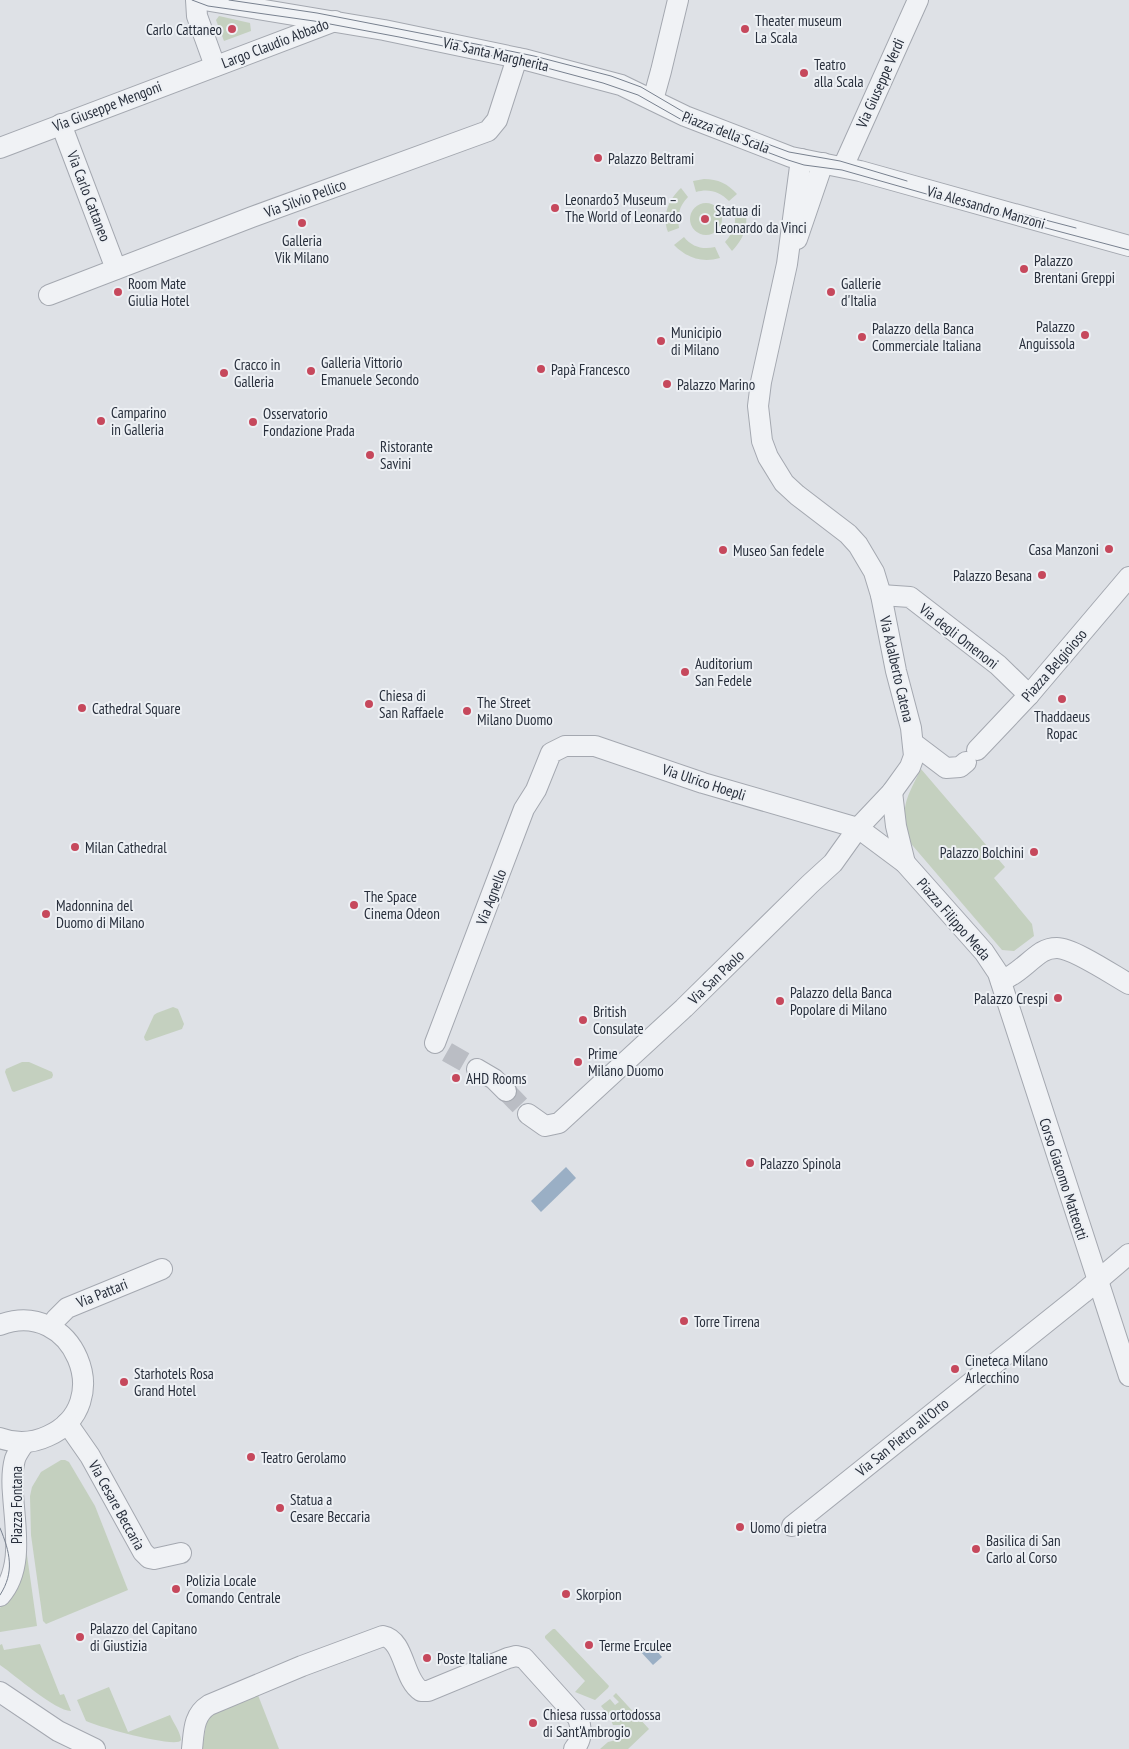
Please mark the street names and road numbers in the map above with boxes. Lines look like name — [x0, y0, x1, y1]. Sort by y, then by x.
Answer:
street label: Largo Claudio Abbado — [219, 14, 331, 72]
street label: Via Santa Margherita — [440, 32, 551, 75]
street label: Via Giuseppe Verdi — [851, 35, 908, 132]
street label: Via Giuseppe Mengoni — [49, 76, 164, 136]
street label: Piazza della Scala — [680, 107, 772, 157]
street label: Via Carlo Cattaneo — [63, 147, 115, 244]
street label: Via Silvio Pellico — [261, 174, 348, 222]
street label: Via Alessandro Manzoni — [924, 181, 1047, 233]
street label: Via degli Omenoni — [915, 599, 1002, 673]
street label: Via Adalberto Catena — [875, 613, 918, 724]
street label: Piazza Belgioioso — [1017, 625, 1091, 705]
street label: Via Ulrico Hoepli — [659, 759, 748, 804]
street label: Via Agnello — [471, 866, 510, 929]
street label: Piazza Filippo Meda — [913, 874, 995, 964]
street label: Via San Paolo — [683, 946, 748, 1009]
street label: Corso Giacomo Matteotti — [1035, 1116, 1093, 1242]
street label: Via Pattari — [73, 1274, 130, 1312]
street label: Via San Pietro all'Orto — [851, 1394, 952, 1481]
street label: Via Cesare Beccaria — [84, 1456, 149, 1553]
street label: Piazza Fontana — [7, 1466, 26, 1544]

